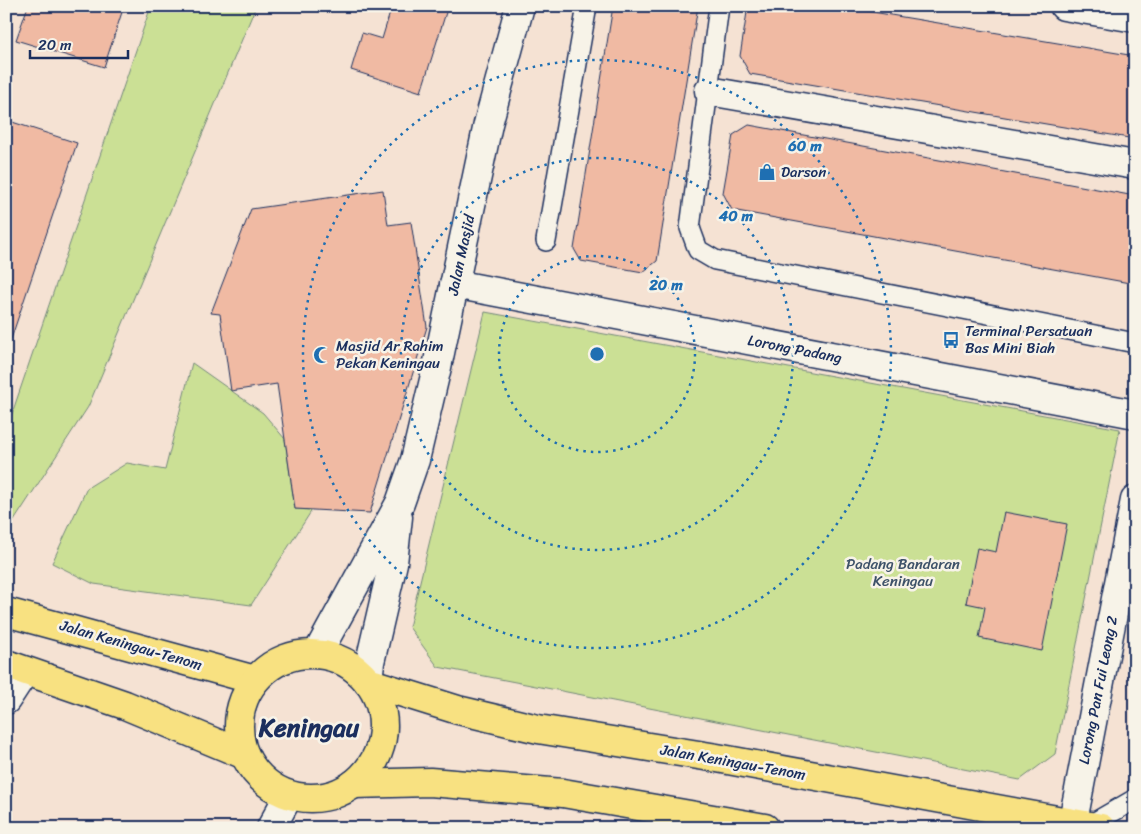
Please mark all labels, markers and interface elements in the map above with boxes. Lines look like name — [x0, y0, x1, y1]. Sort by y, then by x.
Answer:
scale bar — [30, 28, 128, 60]
text: 20 m — [38, 32, 72, 58]
text: 60 m — [787, 133, 822, 159]
place label: Darson — [781, 159, 826, 185]
shop icon: Darson — [757, 162, 777, 182]
text: 40 m — [718, 203, 754, 229]
street label: Jalan Masjid — [440, 211, 482, 299]
text: 20 m — [648, 272, 683, 298]
place label: Terminal Persatuan Bas Mini Biah — [965, 318, 1092, 361]
street label: Lorong Padang — [746, 327, 844, 371]
bus stop icon: Terminal Persatuan Bas Mini Biah — [941, 330, 961, 350]
place label: Masjid Ar Rahim Pekan Keningau — [336, 333, 444, 376]
mosque icon: Masjid Ar Rahim Pekan Keningau — [312, 345, 332, 365]
centre of rings — [588, 345, 606, 363]
park label: Padang Bandaran Keningau — [846, 551, 960, 594]
street label: Jalan Keningau-Tenom — [56, 612, 206, 678]
street label: Lorong Pan Fui Leong 2 — [1071, 613, 1125, 766]
district label: Keningau — [258, 705, 360, 750]
street label: Jalan Keningau-Tenom — [657, 736, 808, 788]

